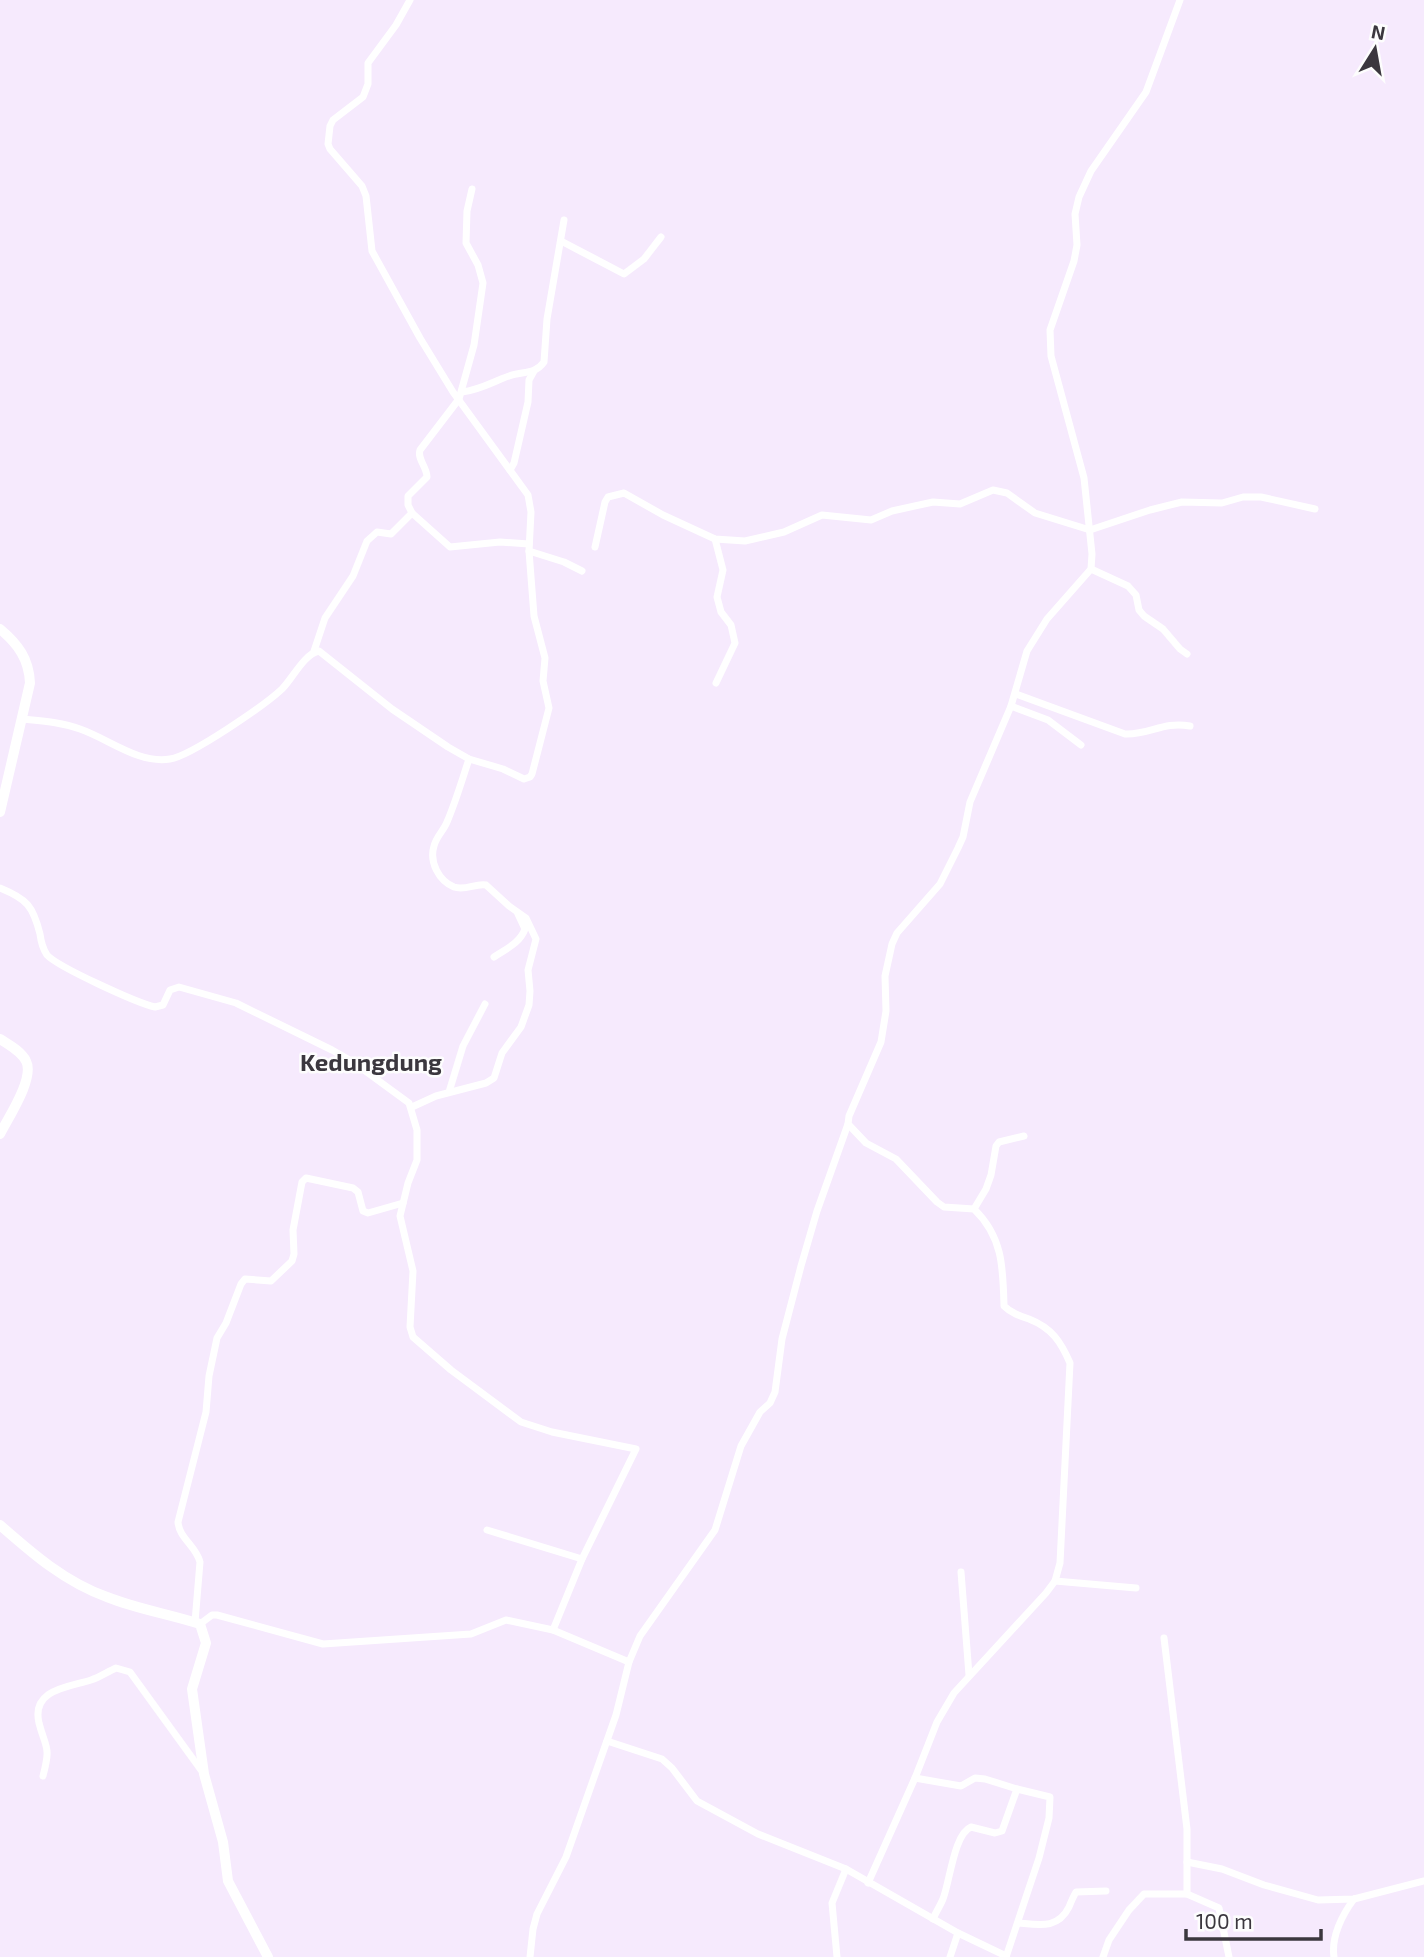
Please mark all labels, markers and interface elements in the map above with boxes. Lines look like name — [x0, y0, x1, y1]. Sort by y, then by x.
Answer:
north arrow — [1340, 14, 1410, 84]
text: N — [1369, 19, 1387, 44]
district label: Kedungdung — [300, 1047, 442, 1076]
scale bar — [1186, 1898, 1321, 1942]
text: 100 m — [1196, 1908, 1253, 1933]

